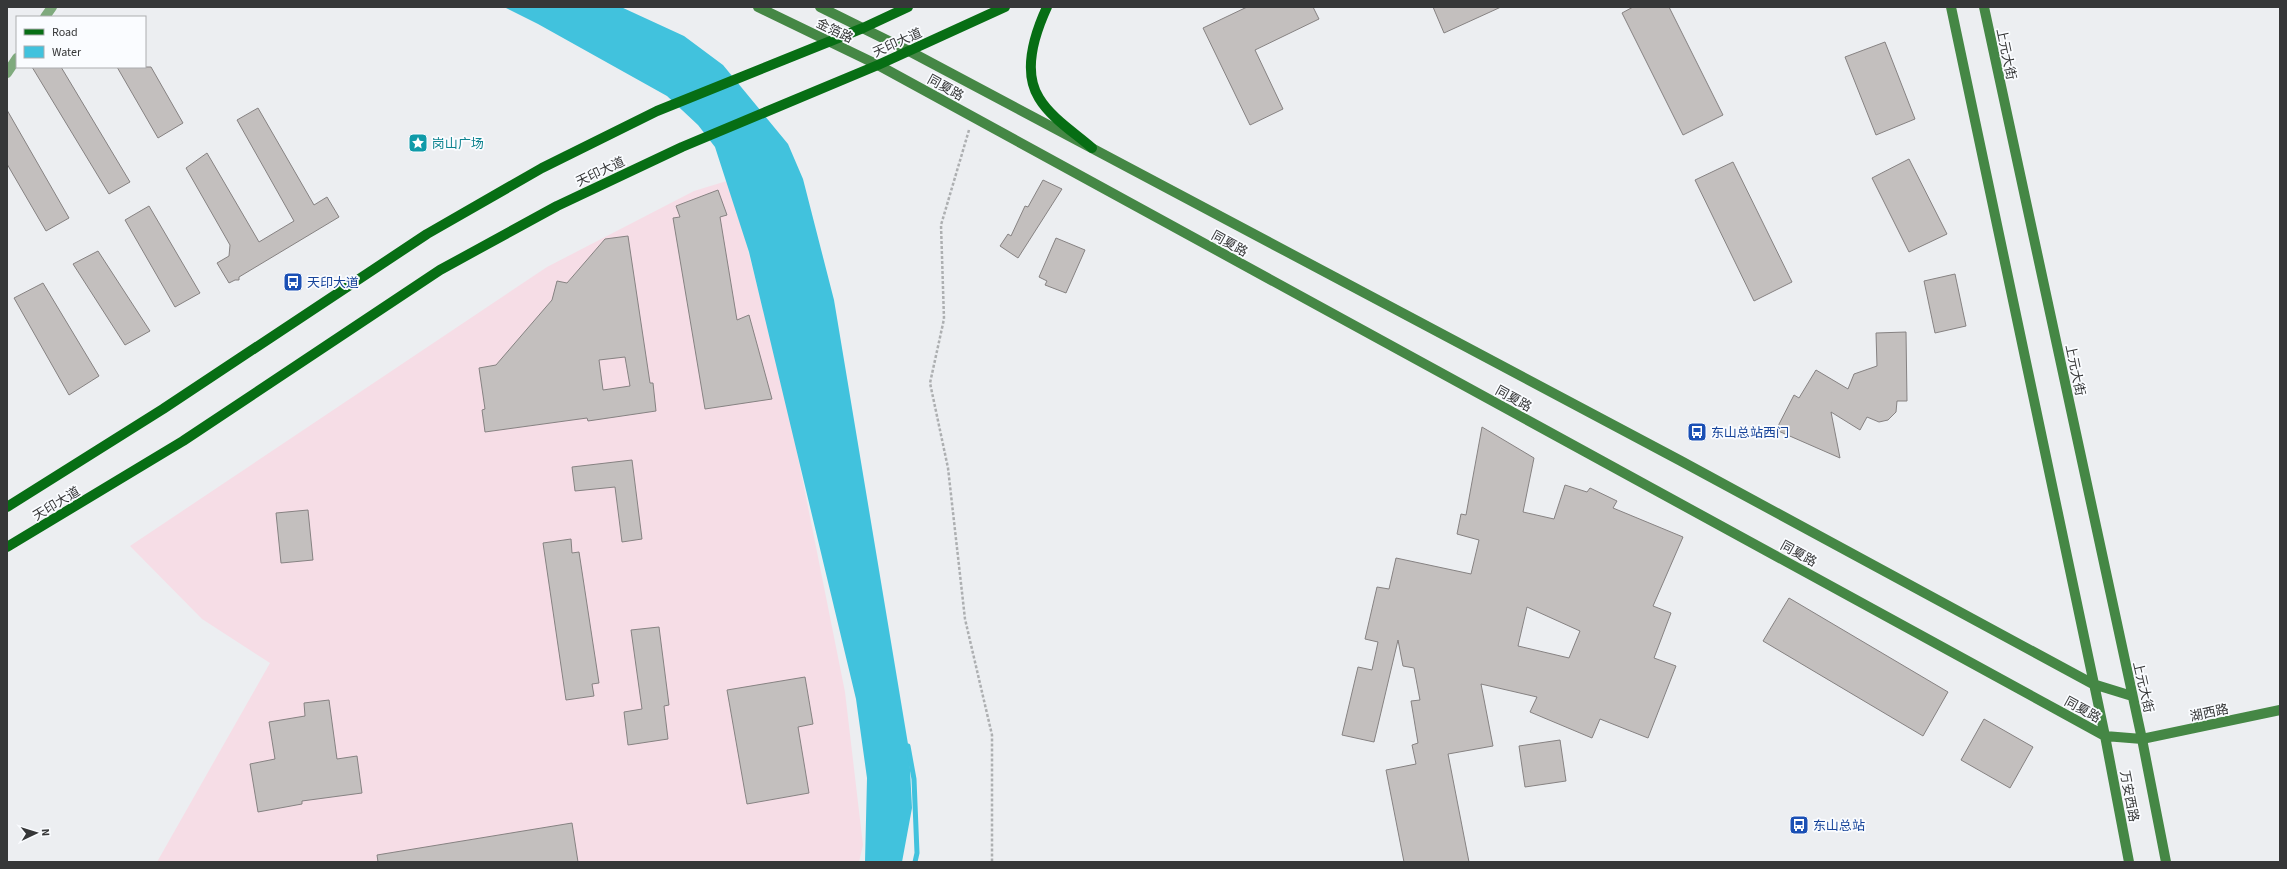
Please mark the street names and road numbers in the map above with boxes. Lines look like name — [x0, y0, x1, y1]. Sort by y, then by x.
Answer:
street label: 金箔路 — [813, 14, 856, 48]
street label: 天印大道 — [870, 24, 925, 62]
street label: 上元大街 — [1992, 27, 2020, 82]
street label: 同夏路 — [924, 71, 967, 105]
street label: 天印大道 — [573, 153, 628, 191]
street label: 同夏路 — [1208, 227, 1251, 261]
street label: 上元大街 — [2061, 343, 2089, 398]
street label: 同夏路 — [1492, 382, 1535, 416]
street label: 天印大道 — [30, 483, 83, 525]
street label: 同夏路 — [1777, 537, 1820, 571]
street label: 上元大街 — [2128, 660, 2158, 715]
street label: 同夏路 — [2061, 693, 2104, 727]
street label: 湖西路 — [2188, 700, 2230, 726]
street label: 万安西路 — [2115, 769, 2143, 823]

